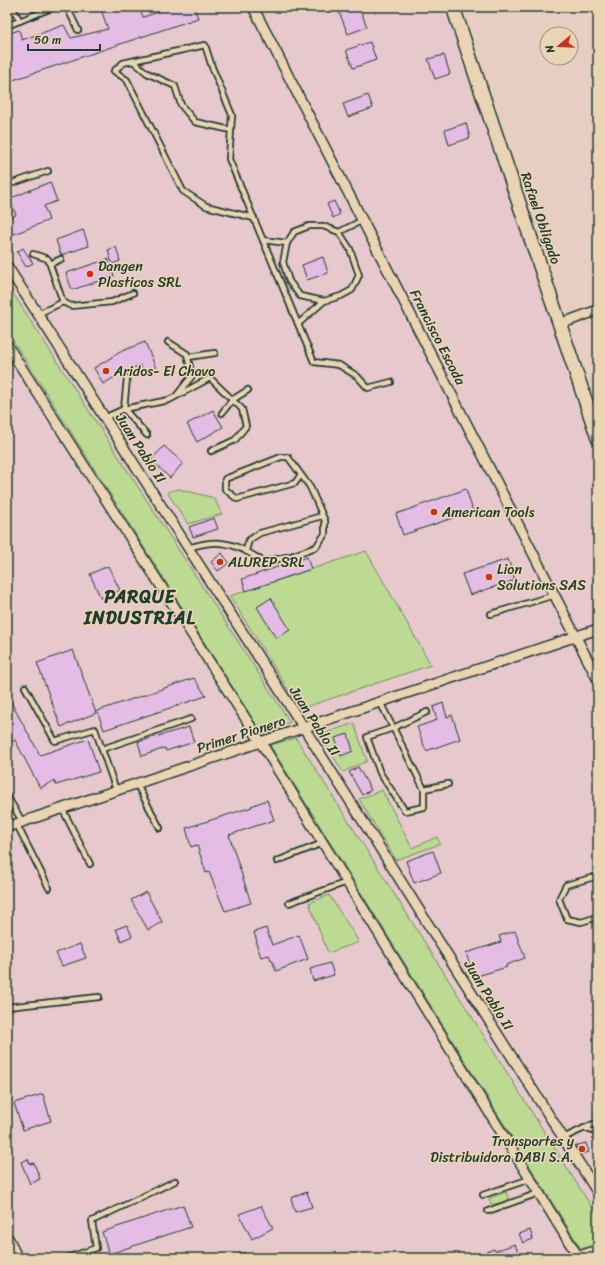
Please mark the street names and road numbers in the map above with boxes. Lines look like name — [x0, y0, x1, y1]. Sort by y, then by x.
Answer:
street label: Rafael Obligado — [513, 169, 568, 268]
street label: Francisco Escoda — [403, 285, 473, 390]
street label: Juan Pablo II — [108, 407, 173, 489]
street label: Juan Pablo II — [282, 680, 347, 762]
street label: Primer Pionero — [193, 708, 289, 761]
street label: Juan Pablo II — [456, 954, 521, 1036]

